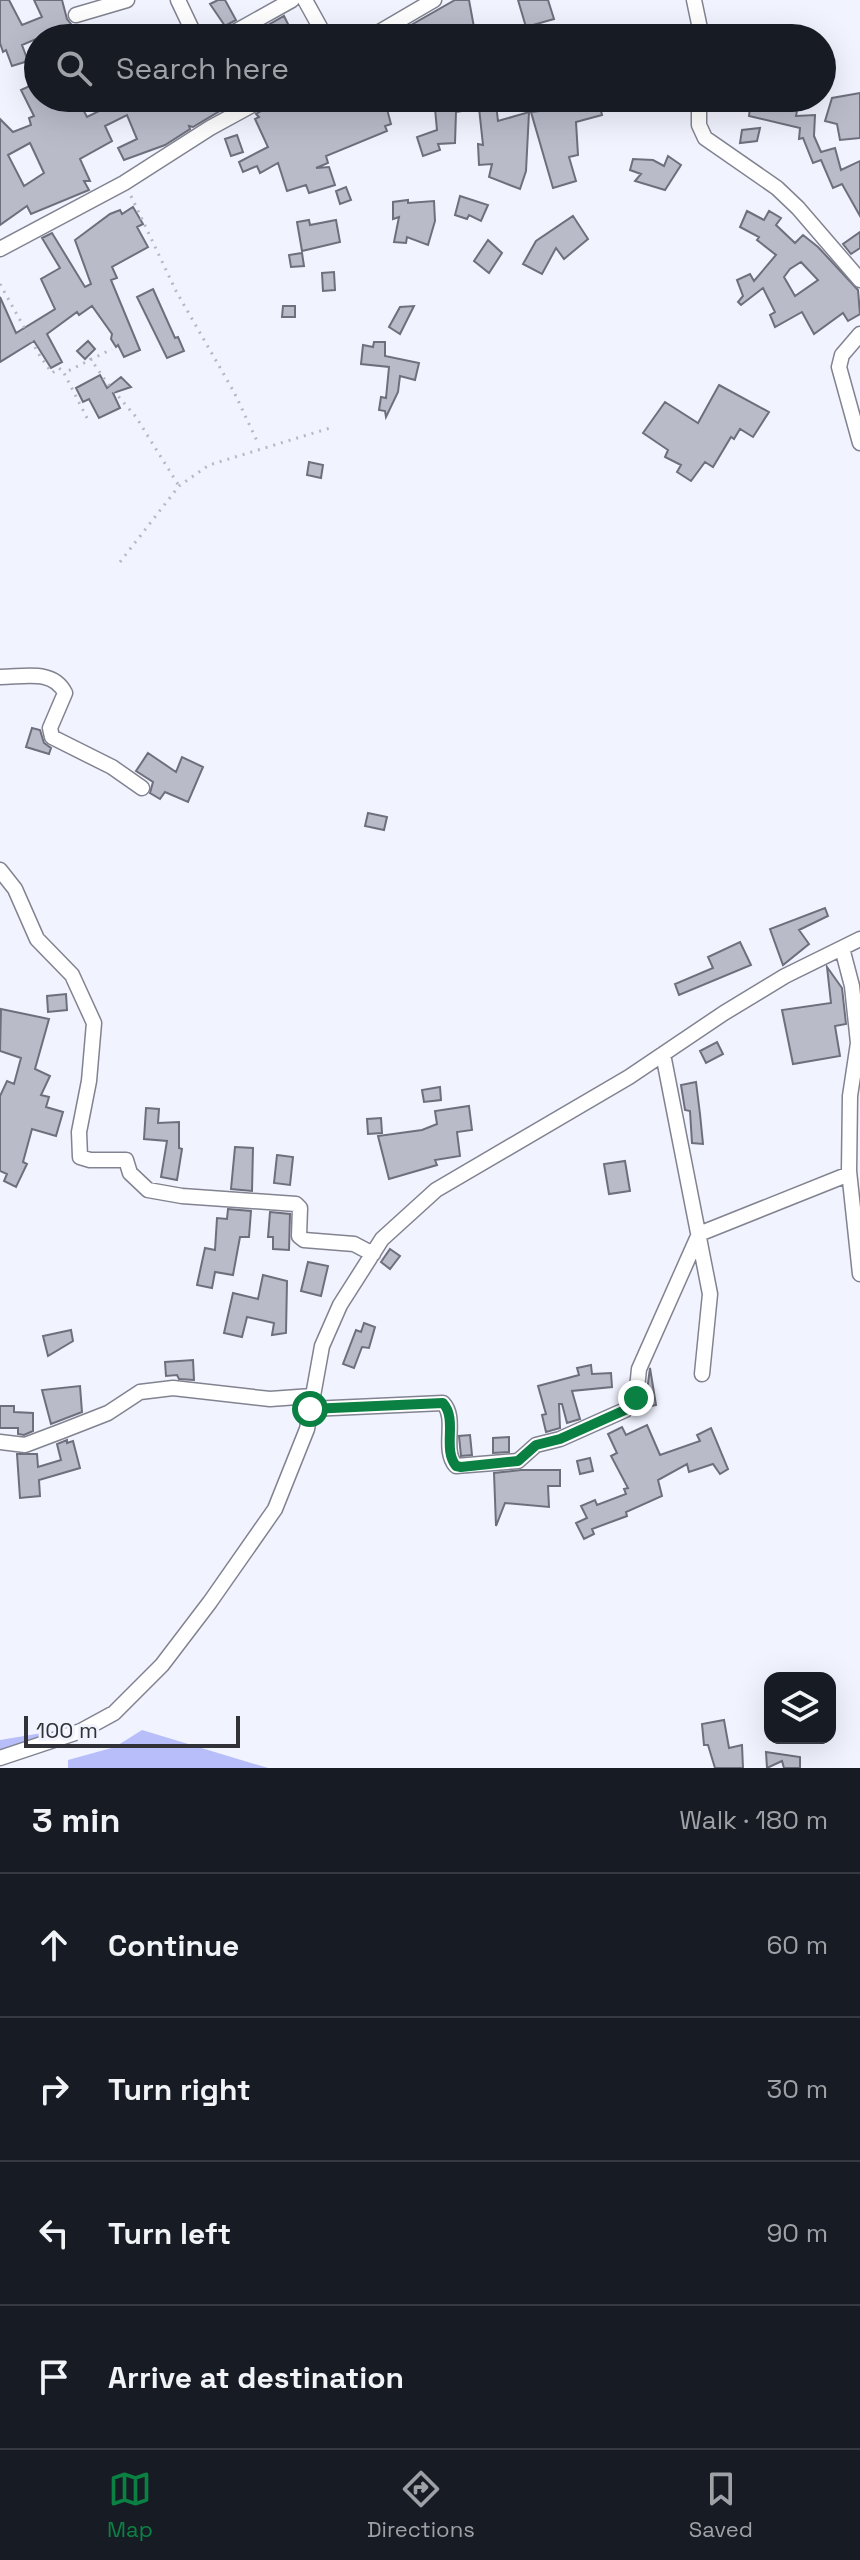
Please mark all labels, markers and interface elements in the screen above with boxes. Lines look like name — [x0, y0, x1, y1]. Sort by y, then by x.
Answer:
search box — [24, 24, 836, 112]
icon: search — [52, 46, 96, 90]
text: Search here — [116, 49, 289, 88]
route end — [618, 1380, 654, 1416]
route start — [292, 1391, 328, 1427]
map controls — [764, 1672, 836, 1744]
button: layers — [764, 1672, 836, 1744]
scale bar — [24, 1712, 240, 1748]
text: 100 m — [36, 1716, 98, 1744]
text: 3 min — [32, 1799, 120, 1842]
text: Walk · 180 m — [679, 1803, 828, 1837]
icon: ahead — [32, 1923, 76, 1967]
text: Continue — [108, 1926, 239, 1965]
text: 60 m — [766, 1928, 828, 1962]
icon: right — [32, 2067, 76, 2111]
text: Turn right — [108, 2070, 251, 2109]
text: 30 m — [767, 2072, 828, 2106]
icon: left — [32, 2211, 76, 2255]
text: Turn left — [108, 2214, 231, 2253]
text: 90 m — [766, 2216, 828, 2250]
icon: arrive — [32, 2355, 76, 2399]
text: Arrive at destination — [108, 2358, 404, 2397]
tab: Map — [107, 2467, 153, 2543]
tab: Directions — [367, 2467, 475, 2543]
tab: Saved — [689, 2467, 753, 2543]

